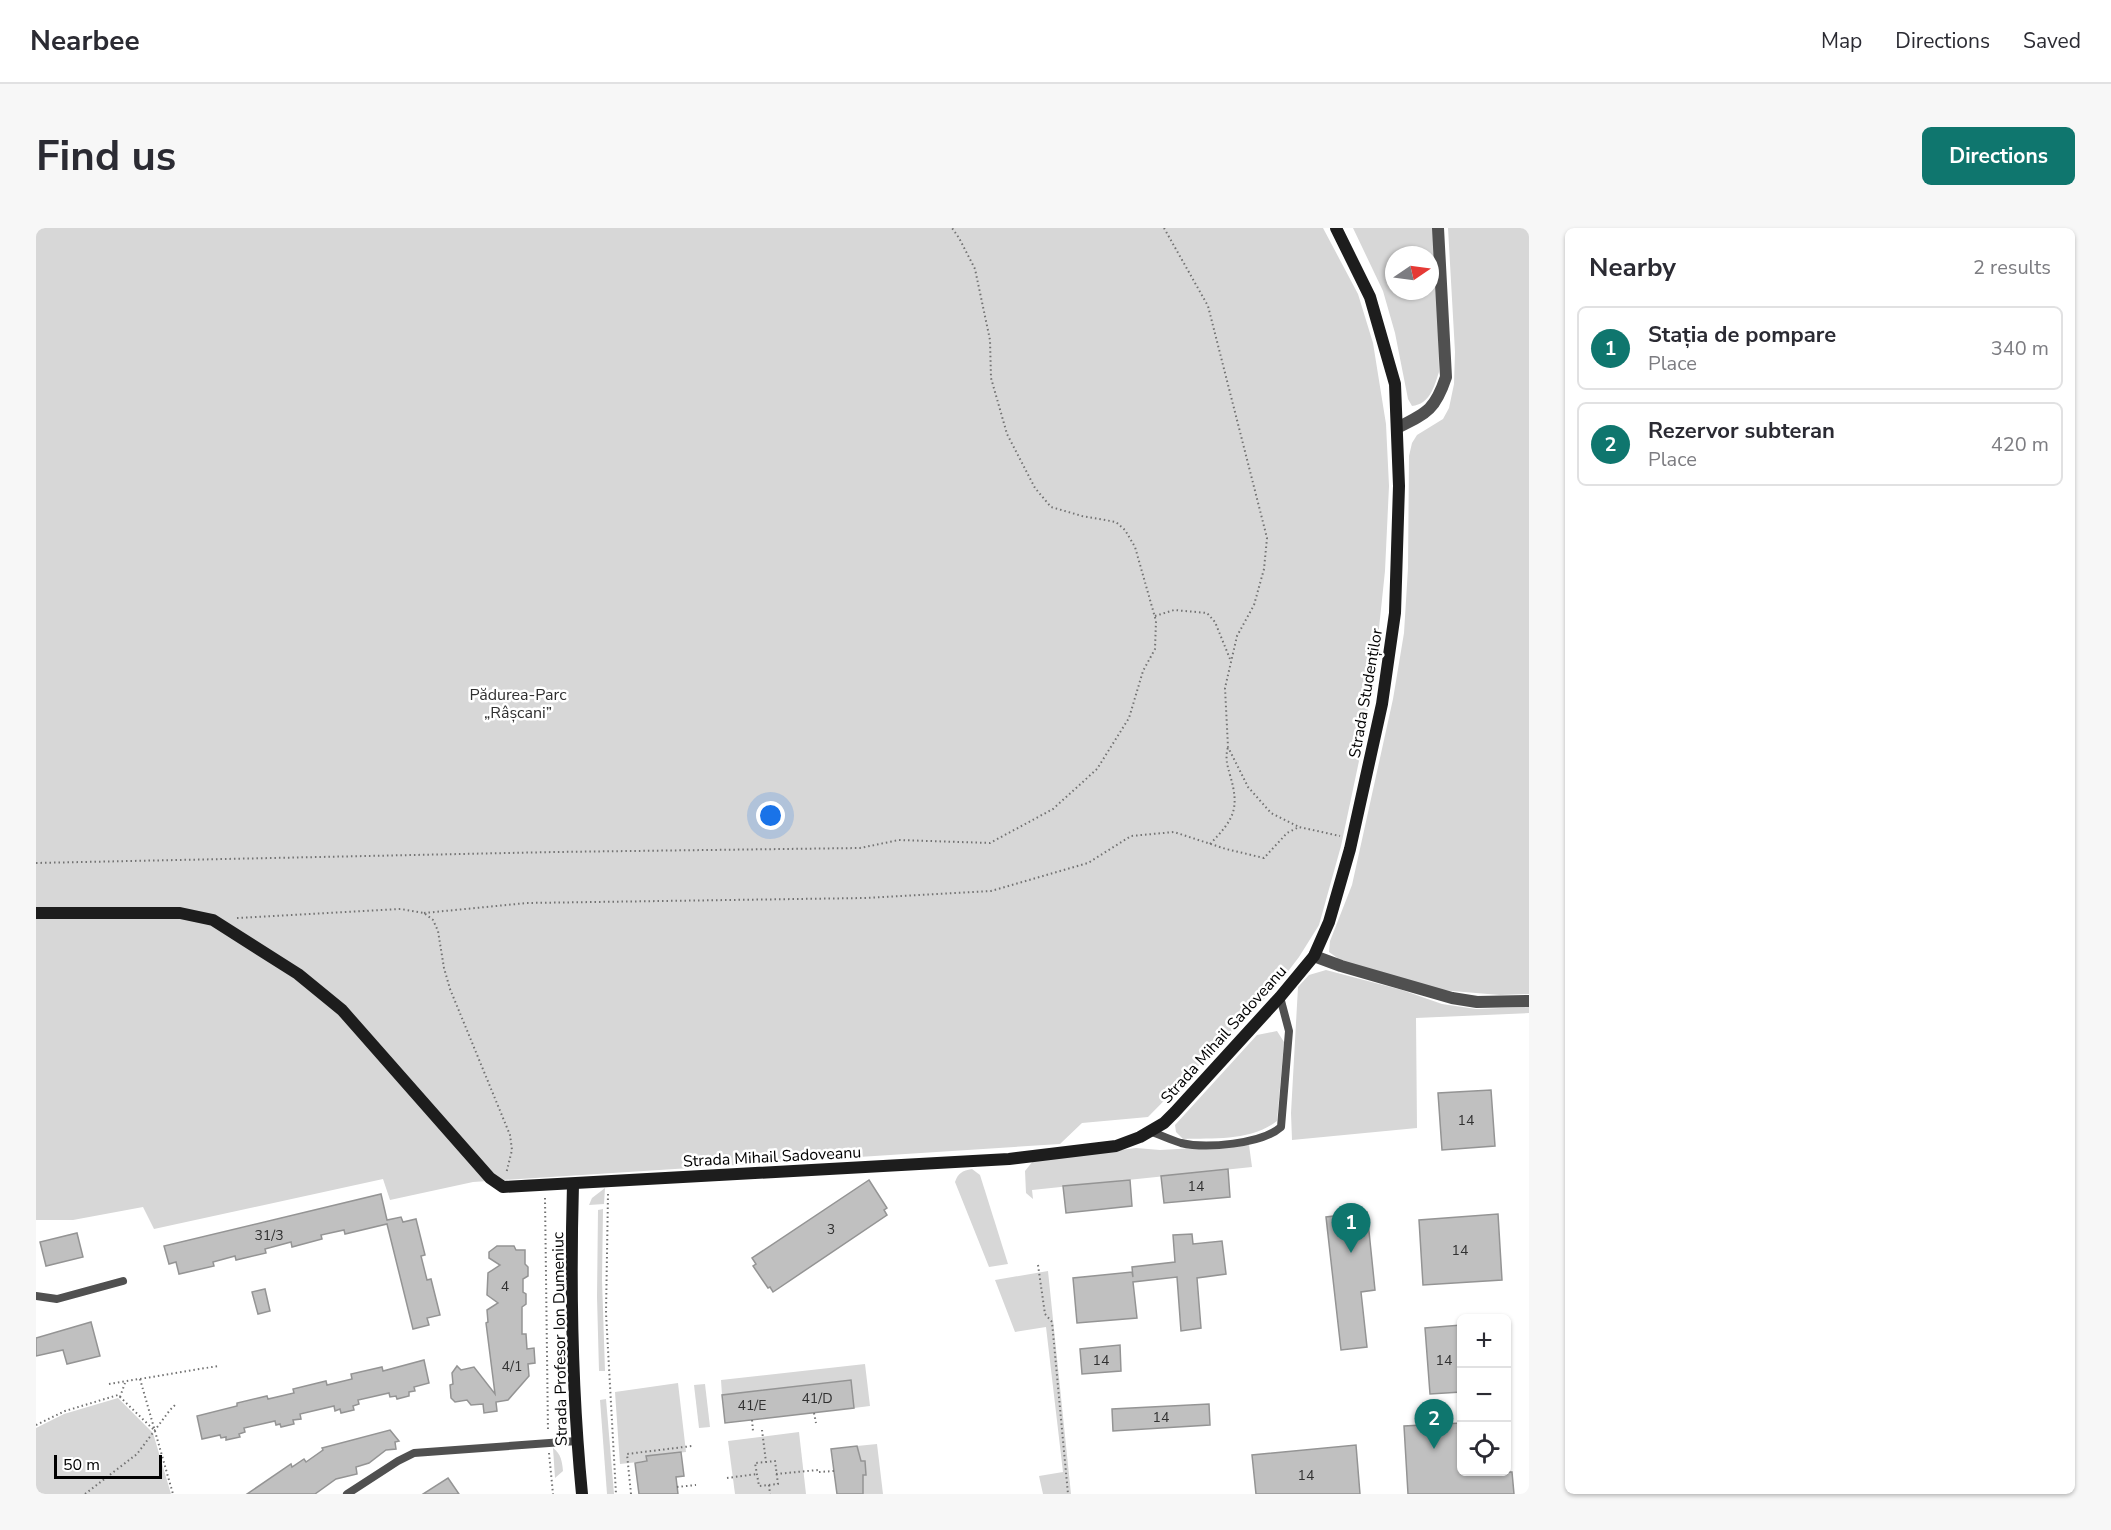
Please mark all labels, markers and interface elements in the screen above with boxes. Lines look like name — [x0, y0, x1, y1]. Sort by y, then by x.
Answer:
text: Nearbee — [30, 22, 140, 60]
text: Map — [1821, 27, 1862, 55]
text: Directions — [1895, 27, 1990, 55]
text: Saved — [2023, 27, 2081, 55]
button: Directions — [1922, 127, 2075, 185]
text: Find us — [36, 128, 176, 185]
north arrow — [1385, 246, 1439, 300]
text: Nearby — [1589, 250, 1676, 285]
text: 2 results — [1973, 254, 2051, 281]
text: Stația de pompare — [1648, 320, 1836, 350]
text: 1 — [1605, 335, 1617, 362]
text: 340 m — [1991, 335, 2049, 362]
text: Place — [1648, 350, 1697, 377]
text: Rezervor subteran — [1648, 416, 1835, 446]
text: 2 — [1605, 431, 1617, 458]
text: 420 m — [1991, 431, 2049, 458]
text: Place — [1648, 446, 1697, 473]
street label: Strada Studenților — [1344, 626, 1388, 760]
park label: Pădurea-Parc „Râșcani” — [469, 684, 567, 724]
your location — [756, 801, 785, 830]
street label: Strada Mihail Sadoveanu — [1156, 961, 1292, 1108]
house number: 14 — [1458, 1111, 1474, 1130]
street label: Strada Mihail Sadoveanu — [682, 1141, 862, 1173]
house number: 14 — [1188, 1177, 1204, 1196]
pin: 1 — [1332, 1204, 1370, 1253]
house number: 3 — [827, 1220, 835, 1239]
house number: 31/3 — [254, 1226, 284, 1245]
street label: Strada Profesor Ion Dumeniuc — [547, 1231, 573, 1446]
house number: 14 — [1452, 1241, 1468, 1260]
house number: 4 — [501, 1277, 509, 1296]
map controls — [1457, 1314, 1511, 1476]
button: + — [1457, 1314, 1511, 1368]
house number: 14 — [1093, 1351, 1109, 1370]
house number: 14 — [1436, 1351, 1452, 1370]
house number: 4/1 — [502, 1357, 522, 1376]
button: − — [1457, 1368, 1511, 1422]
house number: 41/D — [801, 1389, 833, 1408]
house number: 41/E — [738, 1396, 766, 1415]
pin: 2 — [1414, 1400, 1454, 1449]
house number: 14 — [1153, 1408, 1169, 1427]
button: locate — [1457, 1422, 1511, 1476]
scale bar — [54, 1452, 162, 1480]
text: 50 m — [63, 1454, 100, 1476]
house number: 14 — [1298, 1466, 1314, 1485]

